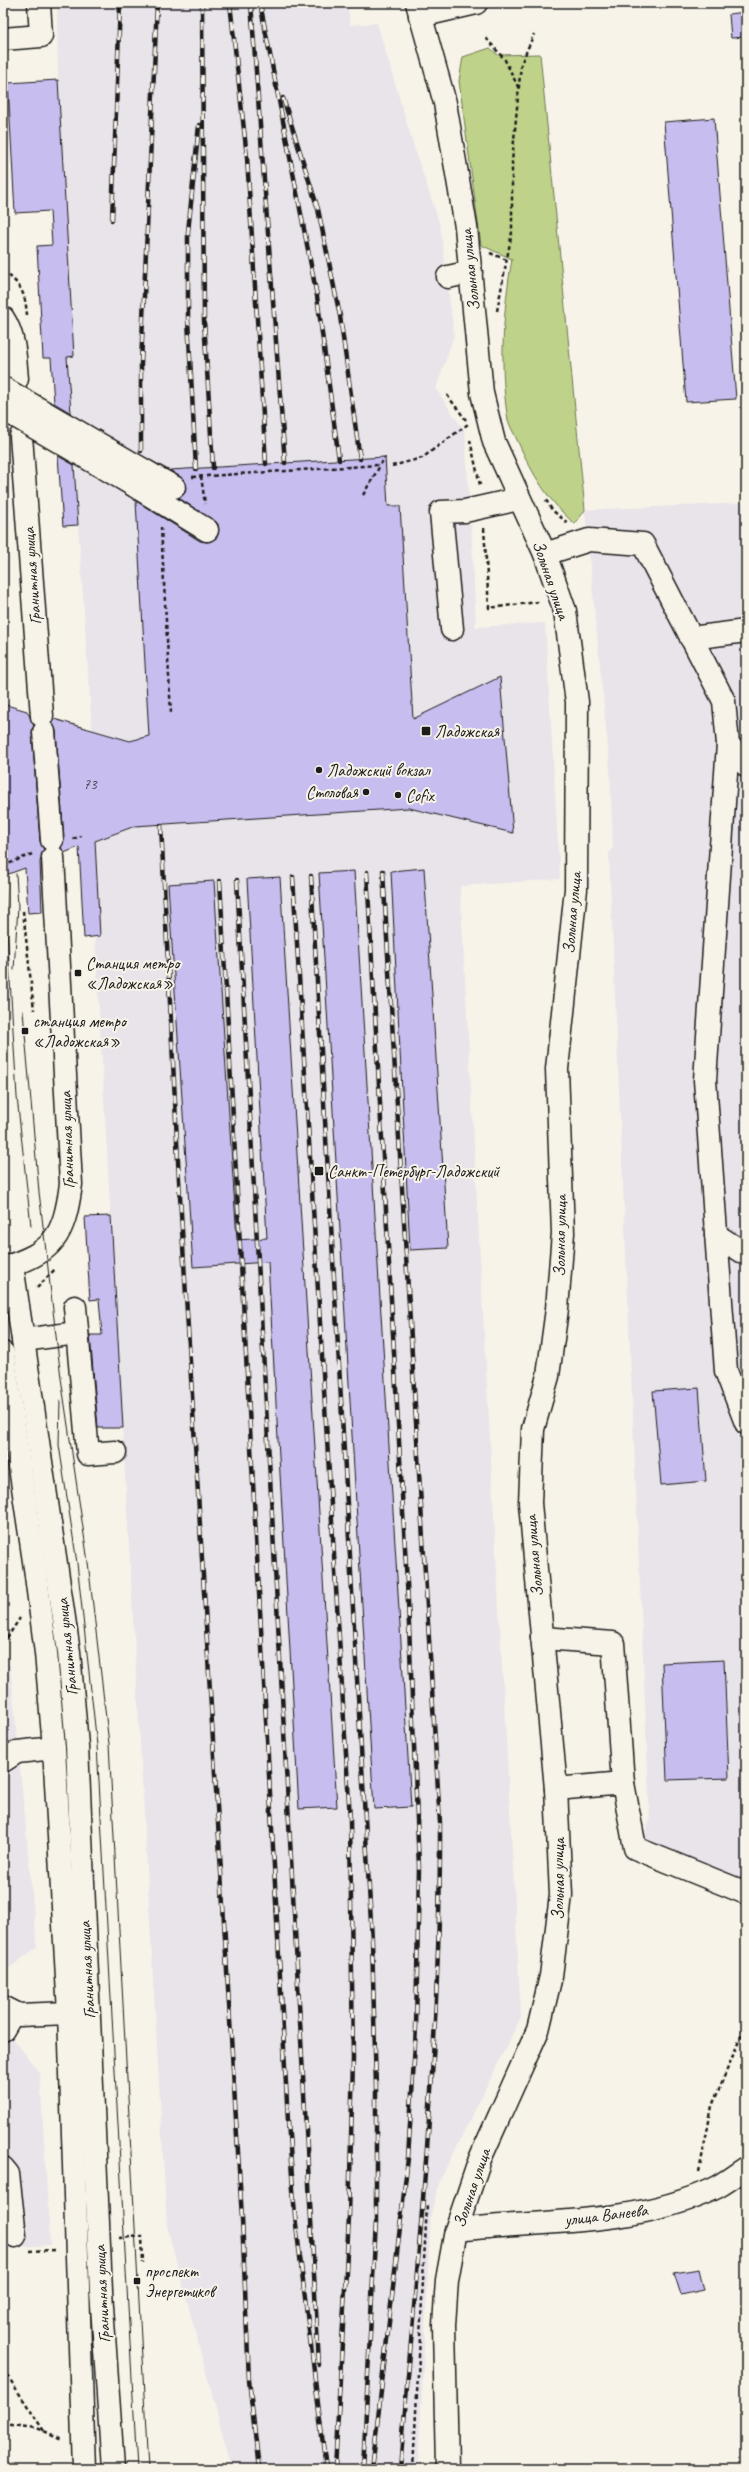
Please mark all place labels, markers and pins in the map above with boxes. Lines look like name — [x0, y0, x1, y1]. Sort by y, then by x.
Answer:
place label: Ладожская — [435, 721, 500, 742]
marker: Ладожская — [420, 725, 432, 737]
place label: Ладожский вокзал — [327, 760, 431, 781]
marker: Ладожский вокзал — [314, 765, 324, 775]
place label: Столовая — [306, 782, 359, 803]
place label: Cofix — [406, 785, 435, 806]
marker: Столовая — [361, 787, 371, 797]
marker: Cofix — [393, 790, 403, 800]
place label: Станция метро «Ладожская» — [86, 953, 181, 994]
marker: Станция метро «Ладожская» — [73, 968, 83, 978]
place label: станция метро «Ладожская» — [33, 1011, 128, 1052]
marker: станция метро «Ладожская» — [20, 1026, 30, 1036]
place label: Санкт-Петербург-Ладожский — [328, 1161, 500, 1182]
marker: Санкт-Петербург-Ладожский — [313, 1165, 325, 1177]
place label: проспект Энергетиков — [145, 2261, 218, 2302]
marker: проспект Энергетиков — [132, 2276, 142, 2286]

